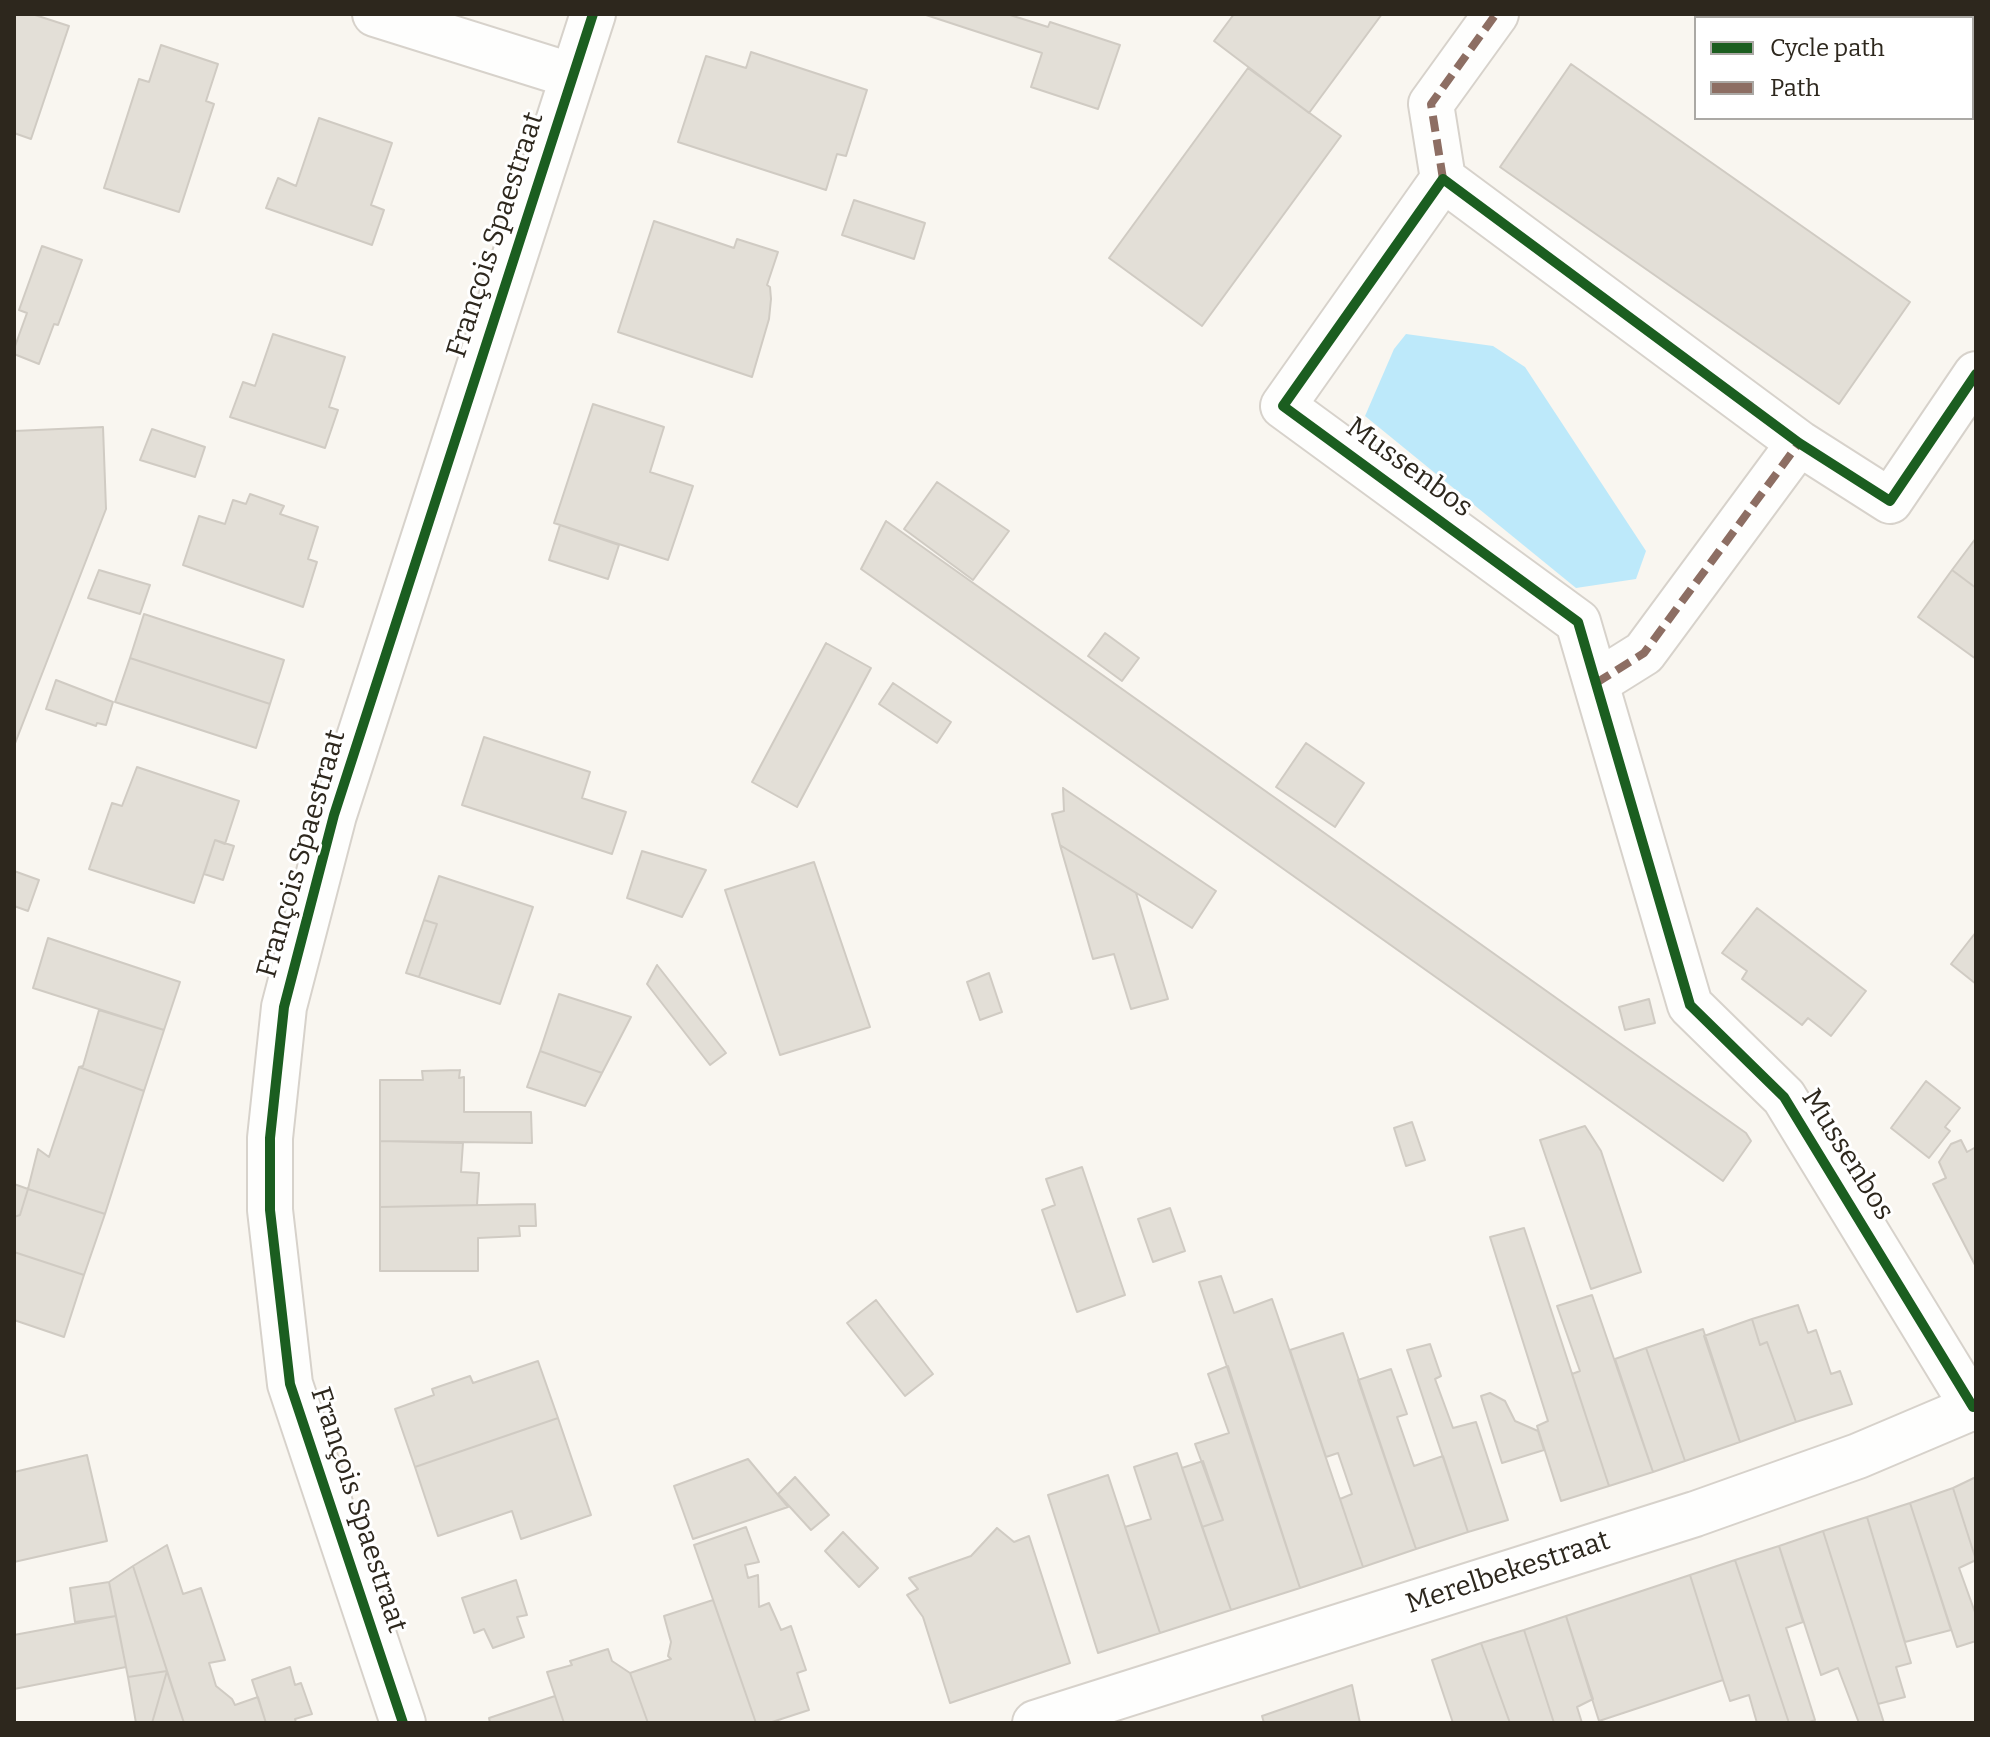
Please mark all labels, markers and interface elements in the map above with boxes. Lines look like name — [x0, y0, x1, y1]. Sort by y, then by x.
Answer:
legend — [1694, 16, 1974, 120]
text: Cycle path — [1770, 34, 1885, 62]
text: Path — [1770, 74, 1820, 102]
street label: François Spaestraat — [440, 108, 552, 362]
street label: Mussenbos — [1339, 411, 1479, 525]
street label: François Spaestraat — [251, 726, 353, 982]
street label: Mussenbos — [1794, 1083, 1900, 1227]
street label: François Spaestraat — [302, 1383, 414, 1637]
street label: Merelbekestraat — [1402, 1524, 1614, 1622]

